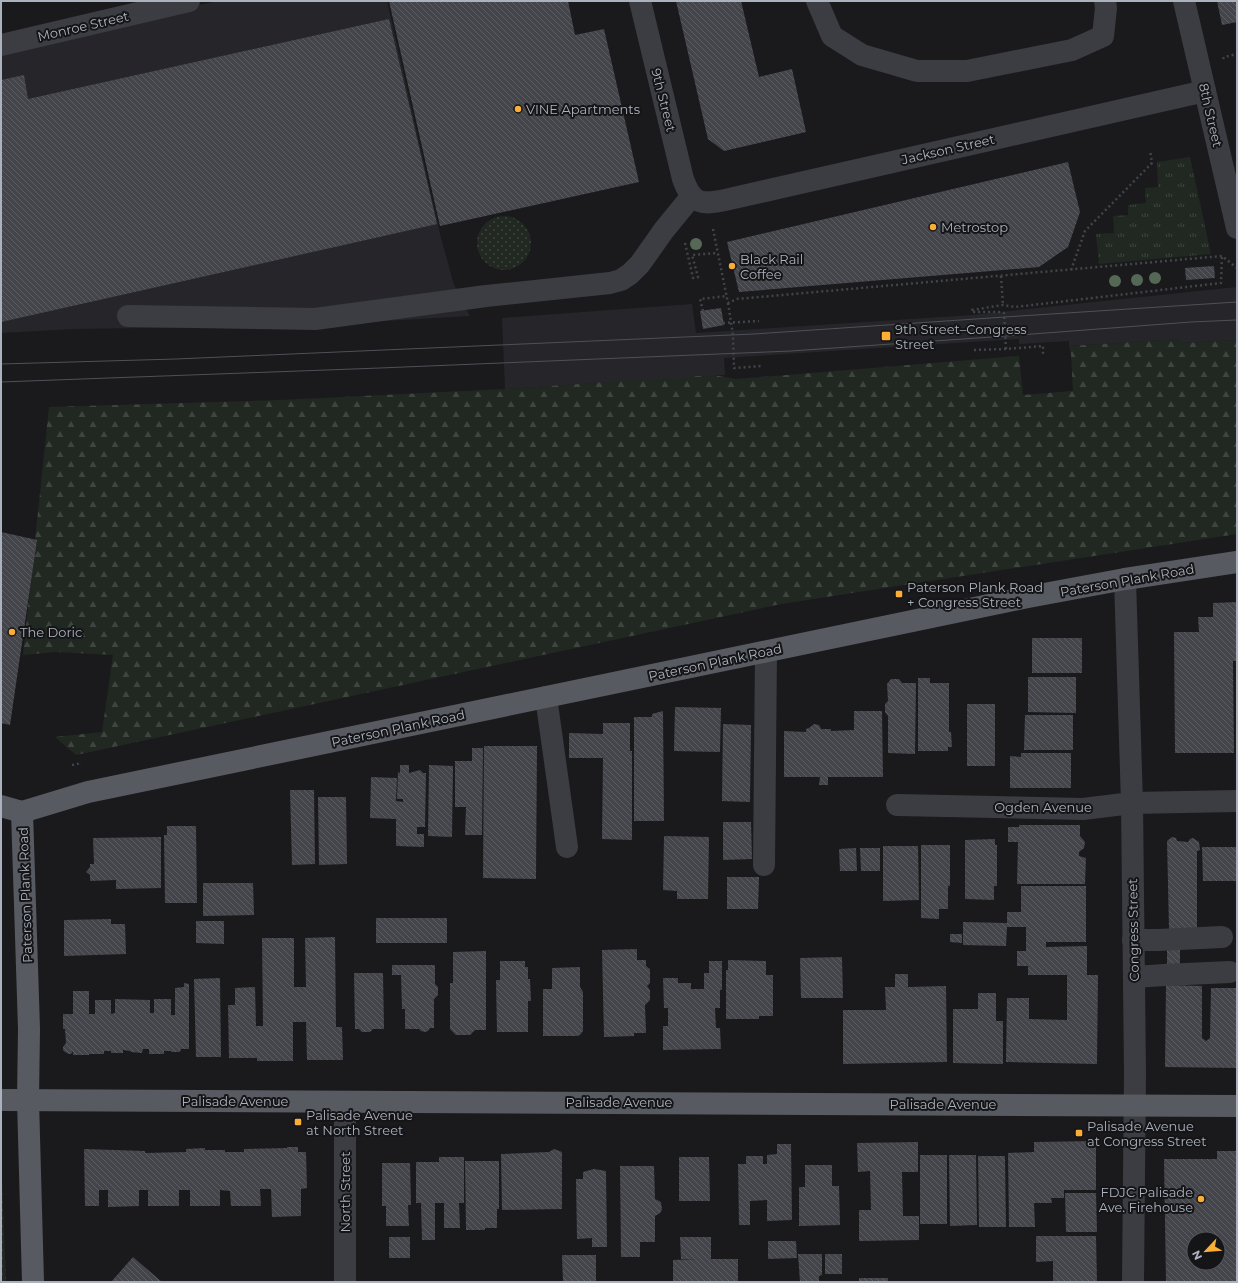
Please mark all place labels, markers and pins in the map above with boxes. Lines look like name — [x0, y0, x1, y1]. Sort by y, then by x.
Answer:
place label: VINE Apartments — [526, 101, 640, 117]
marker: VINE Apartments — [513, 104, 523, 114]
place label: Metrostop — [941, 219, 1008, 235]
marker: Metrostop — [928, 222, 938, 232]
place label: Black Rail Coffee — [740, 251, 803, 282]
marker: Black Rail Coffee — [727, 261, 737, 271]
place label: 9th Street–Congress Street — [895, 321, 1027, 352]
marker: 9th Street–Congress Street — [880, 330, 892, 342]
place label: Paterson Plank Road + Congress Street — [907, 579, 1043, 610]
marker: Paterson Plank Road + Congress Street — [894, 589, 904, 599]
place label: The Doric — [20, 624, 82, 640]
marker: The Doric — [7, 627, 17, 637]
place label: Palisade Avenue at North Street — [306, 1107, 413, 1138]
marker: Palisade Avenue at North Street — [293, 1117, 303, 1127]
place label: Palisade Avenue at Congress Street — [1087, 1118, 1206, 1149]
marker: Palisade Avenue at Congress Street — [1074, 1128, 1084, 1138]
place label: FDJC Palisade Ave. Firehouse — [1099, 1184, 1193, 1215]
marker: FDJC Palisade Ave. Firehouse — [1196, 1194, 1206, 1204]

